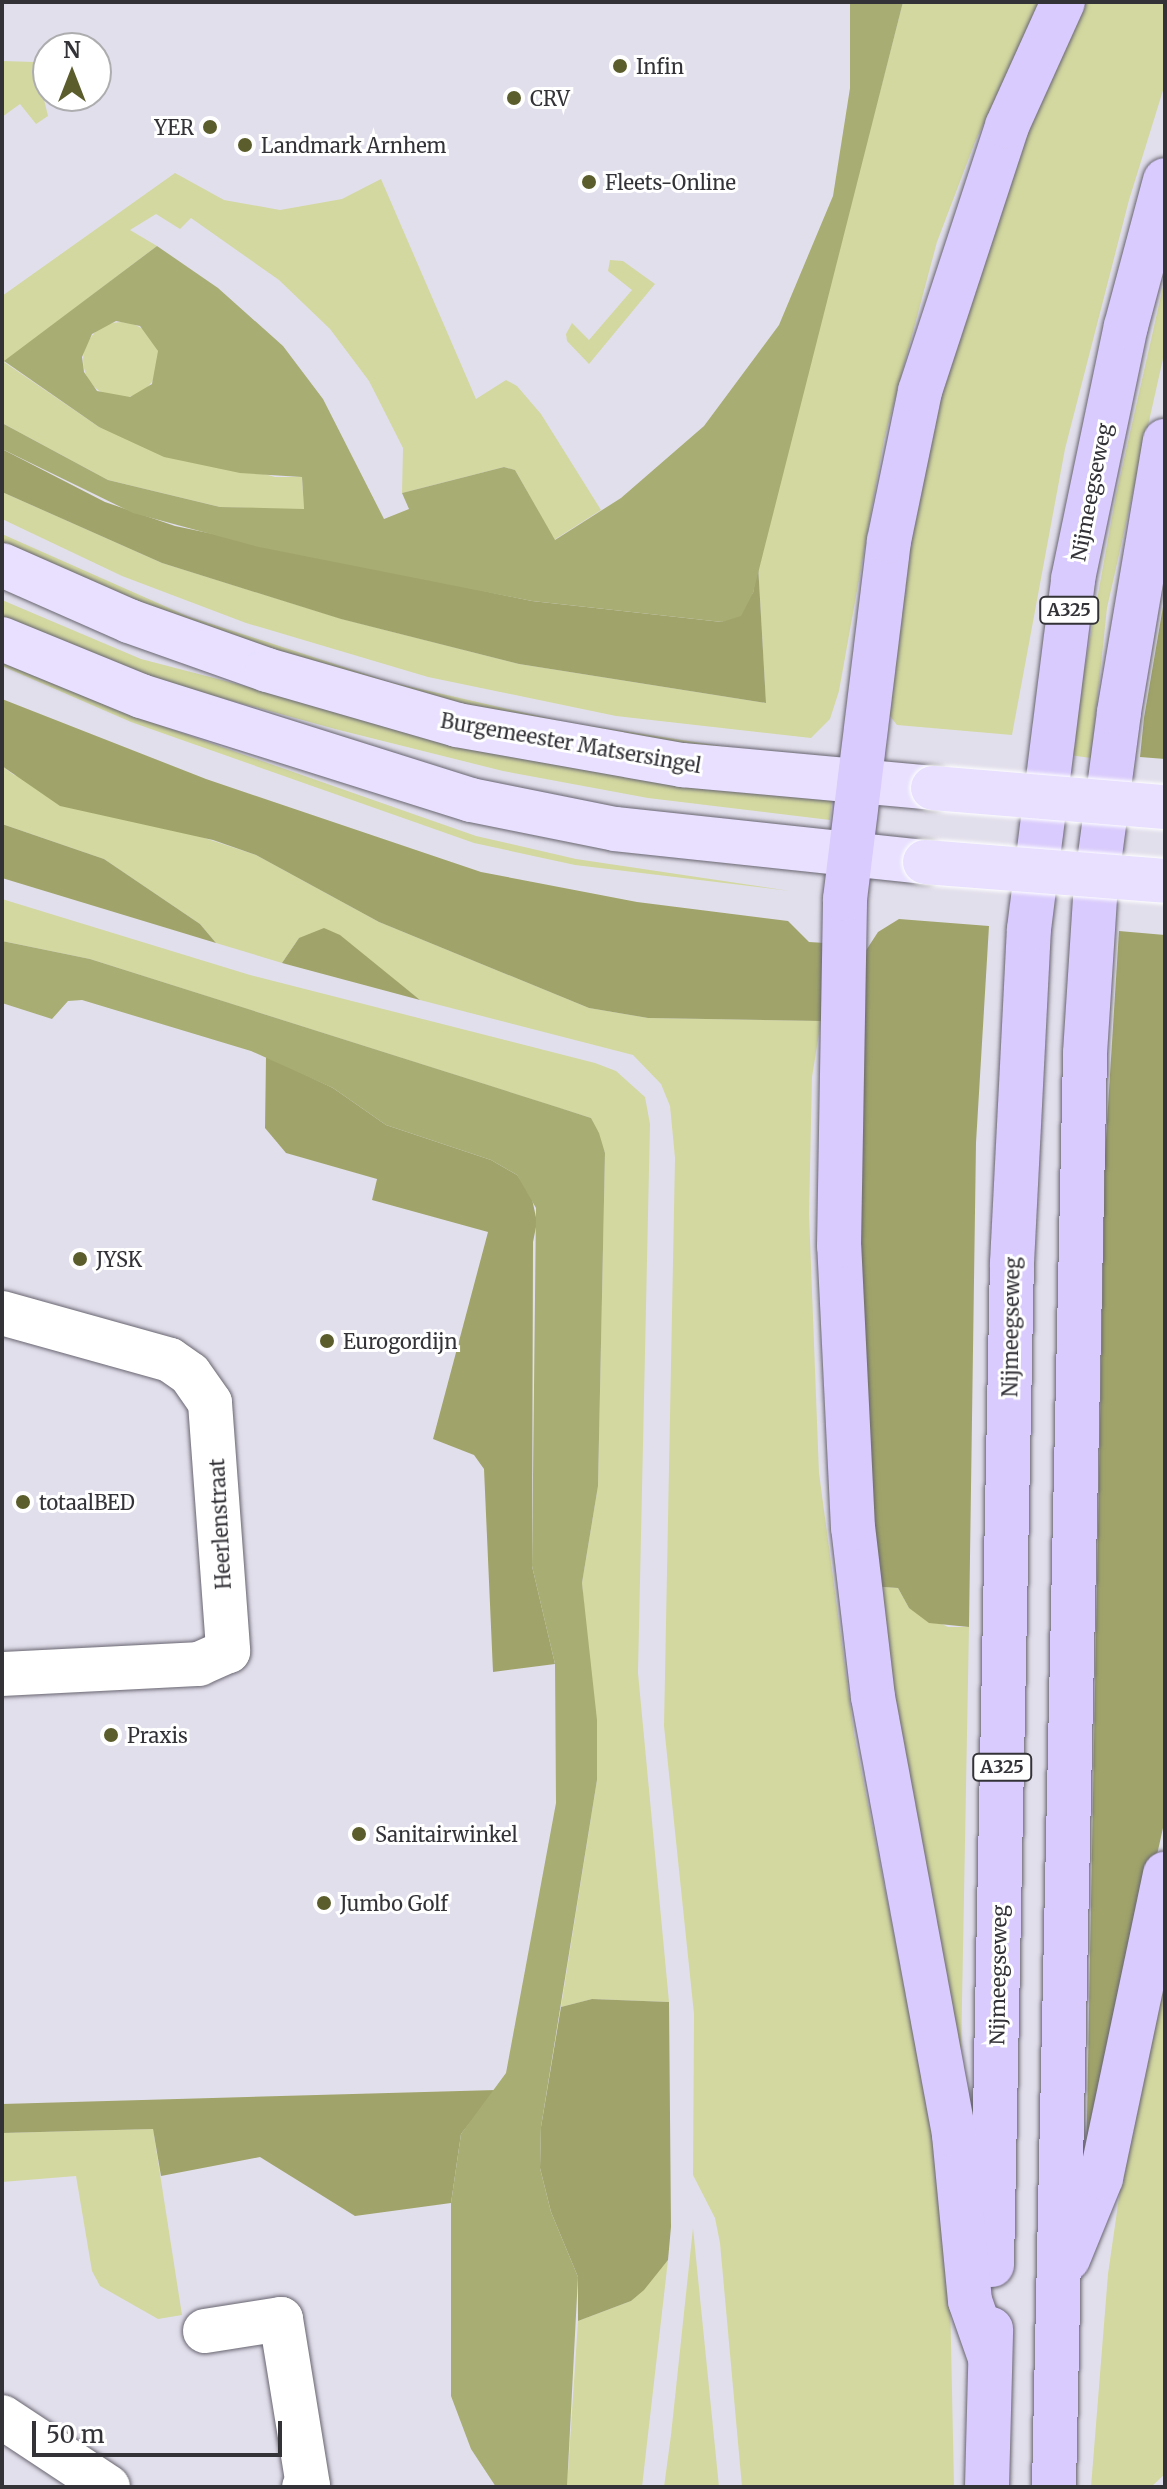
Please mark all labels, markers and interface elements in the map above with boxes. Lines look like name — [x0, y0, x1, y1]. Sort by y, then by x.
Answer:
north arrow — [32, 32, 112, 112]
text: N — [63, 36, 81, 64]
place label: Infin — [636, 54, 684, 78]
marker: Infin — [611, 57, 629, 75]
place label: CRV — [530, 86, 570, 110]
marker: CRV — [505, 89, 523, 107]
place label: YER — [154, 115, 194, 139]
marker: YER — [201, 118, 219, 136]
place label: Landmark Arnhem — [261, 133, 446, 157]
marker: Landmark Arnhem — [236, 136, 254, 154]
place label: Fleets-Online — [605, 170, 736, 194]
marker: Fleets-Online — [580, 173, 598, 191]
street label: Nijmeegseweg — [1066, 421, 1116, 563]
road number: A325 — [1039, 596, 1099, 624]
street label: Burgemeester Matsersingel — [439, 708, 703, 778]
place label: JYSK — [96, 1247, 142, 1271]
marker: JYSK — [71, 1250, 89, 1268]
street label: Nijmeegseweg — [998, 1257, 1024, 1397]
place label: Eurogordijn — [343, 1329, 457, 1353]
marker: Eurogordijn — [318, 1332, 336, 1350]
street label: Heerlenstraat — [205, 1458, 235, 1590]
place label: totaalBED — [39, 1490, 135, 1514]
marker: totaalBED — [14, 1493, 32, 1511]
place label: Praxis — [127, 1723, 188, 1747]
marker: Praxis — [102, 1726, 120, 1744]
road number: A325 — [972, 1753, 1032, 1781]
place label: Sanitairwinkel — [375, 1822, 518, 1846]
marker: Sanitairwinkel — [350, 1825, 368, 1843]
place label: Jumbo Golf — [340, 1891, 448, 1915]
marker: Jumbo Golf — [315, 1894, 333, 1912]
street label: Nijmeegseweg — [985, 1905, 1011, 2045]
scale bar — [36, 2405, 286, 2455]
text: 50 m — [46, 2419, 105, 2450]

